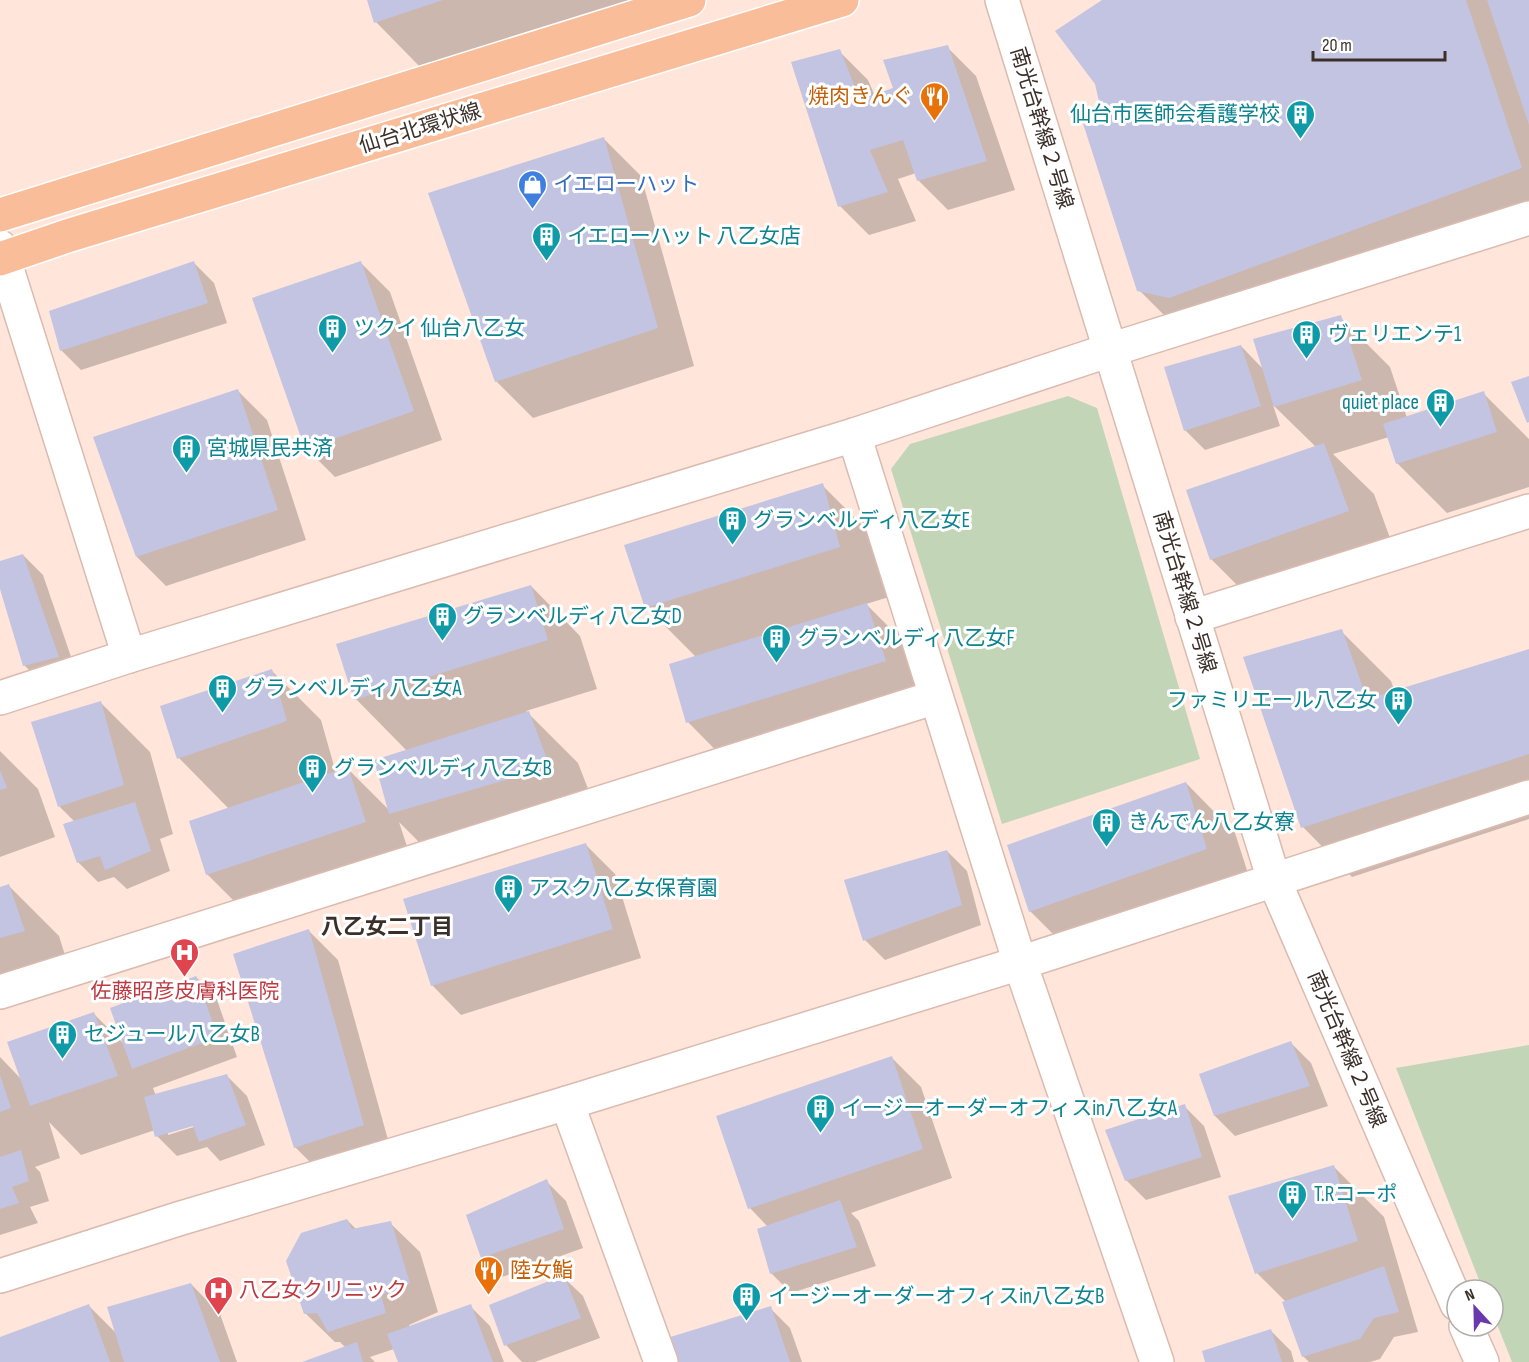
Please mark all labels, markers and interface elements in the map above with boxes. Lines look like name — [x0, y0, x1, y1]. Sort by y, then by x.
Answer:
scale bar — [1313, 24, 1445, 62]
text: 20 m — [1322, 35, 1352, 56]
street label: 南光台幹線２号線 — [1005, 44, 1078, 212]
restaurant icon: 焼肉きんぐ — [918, 80, 950, 122]
place label: 焼肉きんぐ — [808, 84, 913, 109]
street label: 仙台北環状線 — [356, 98, 484, 159]
building icon: 仙台市医師会看護学校 — [1285, 98, 1317, 140]
place label: 仙台市医師会看護学校 — [1070, 102, 1280, 127]
shop icon: イエローハット — [516, 168, 548, 210]
place label: イエローハット — [553, 172, 699, 197]
building icon: イエローハット 八乙女店 — [530, 220, 562, 262]
place label: イエローハット 八乙女店 — [567, 224, 801, 249]
building icon: ツクイ 仙台八乙女 — [317, 312, 349, 354]
place label: ツクイ 仙台八乙女 — [354, 316, 525, 341]
building icon: ヴェリエンテ1 — [1291, 318, 1323, 360]
place label: ヴェリエンテ1 — [1328, 322, 1462, 347]
building icon: quiet place — [1424, 386, 1456, 428]
place label: quiet place — [1342, 390, 1419, 415]
building icon: 宮城県民共済 — [170, 432, 202, 474]
place label: 宮城県民共済 — [207, 436, 333, 461]
building icon: グランベルディ八乙女E — [716, 504, 748, 546]
place label: グランベルディ八乙女E — [753, 508, 970, 533]
street label: 南光台幹線２号線 — [1148, 508, 1221, 676]
building icon: グランベルディ八乙女D — [426, 600, 458, 642]
place label: グランベルディ八乙女D — [463, 604, 682, 629]
building icon: グランベルディ八乙女F — [761, 622, 793, 664]
place label: グランベルディ八乙女F — [798, 626, 1015, 651]
building icon: グランベルディ八乙女A — [207, 672, 239, 714]
place label: グランベルディ八乙女A — [244, 676, 463, 701]
building icon: ファミリエール八乙女 — [1382, 684, 1414, 726]
place label: ファミリエール八乙女 — [1167, 688, 1377, 713]
building icon: グランベルディ八乙女B — [297, 752, 329, 794]
place label: グランベルディ八乙女B — [334, 756, 552, 781]
building icon: きんでん八乙女寮 — [1091, 806, 1123, 848]
place label: きんでん八乙女寮 — [1128, 810, 1295, 835]
building icon: アスク八乙女保育園 — [492, 872, 524, 914]
place label: アスク八乙女保育園 — [529, 876, 718, 901]
district label: 八乙女二丁目 — [321, 914, 453, 941]
hospital icon: 佐藤昭彦皮膚科医院 — [169, 936, 201, 978]
street label: 南光台幹線２号線 — [1302, 967, 1391, 1131]
place label: 佐藤昭彦皮膚科医院 — [91, 979, 280, 1004]
building icon: セジュール八乙女B — [47, 1018, 79, 1060]
place label: セジュール八乙女B — [84, 1022, 260, 1047]
building icon: イージーオーダーオフィスin八乙女A — [804, 1092, 836, 1134]
place label: イージーオーダーオフィスin八乙女A — [841, 1096, 1178, 1121]
building icon: T.Rコーポ — [1277, 1178, 1309, 1220]
place label: T.Rコーポ — [1314, 1182, 1398, 1207]
restaurant icon: 陸女鮨 — [473, 1254, 505, 1296]
place label: 陸女鮨 — [510, 1258, 573, 1283]
hospital icon: 八乙女クリニック — [202, 1274, 234, 1316]
place label: 八乙女クリニック — [239, 1278, 407, 1303]
north arrow — [1445, 1278, 1505, 1338]
building icon: イージーオーダーオフィスin八乙女B — [731, 1280, 763, 1322]
place label: イージーオーダーオフィスin八乙女B — [768, 1284, 1104, 1309]
text: N — [1462, 1285, 1477, 1306]

